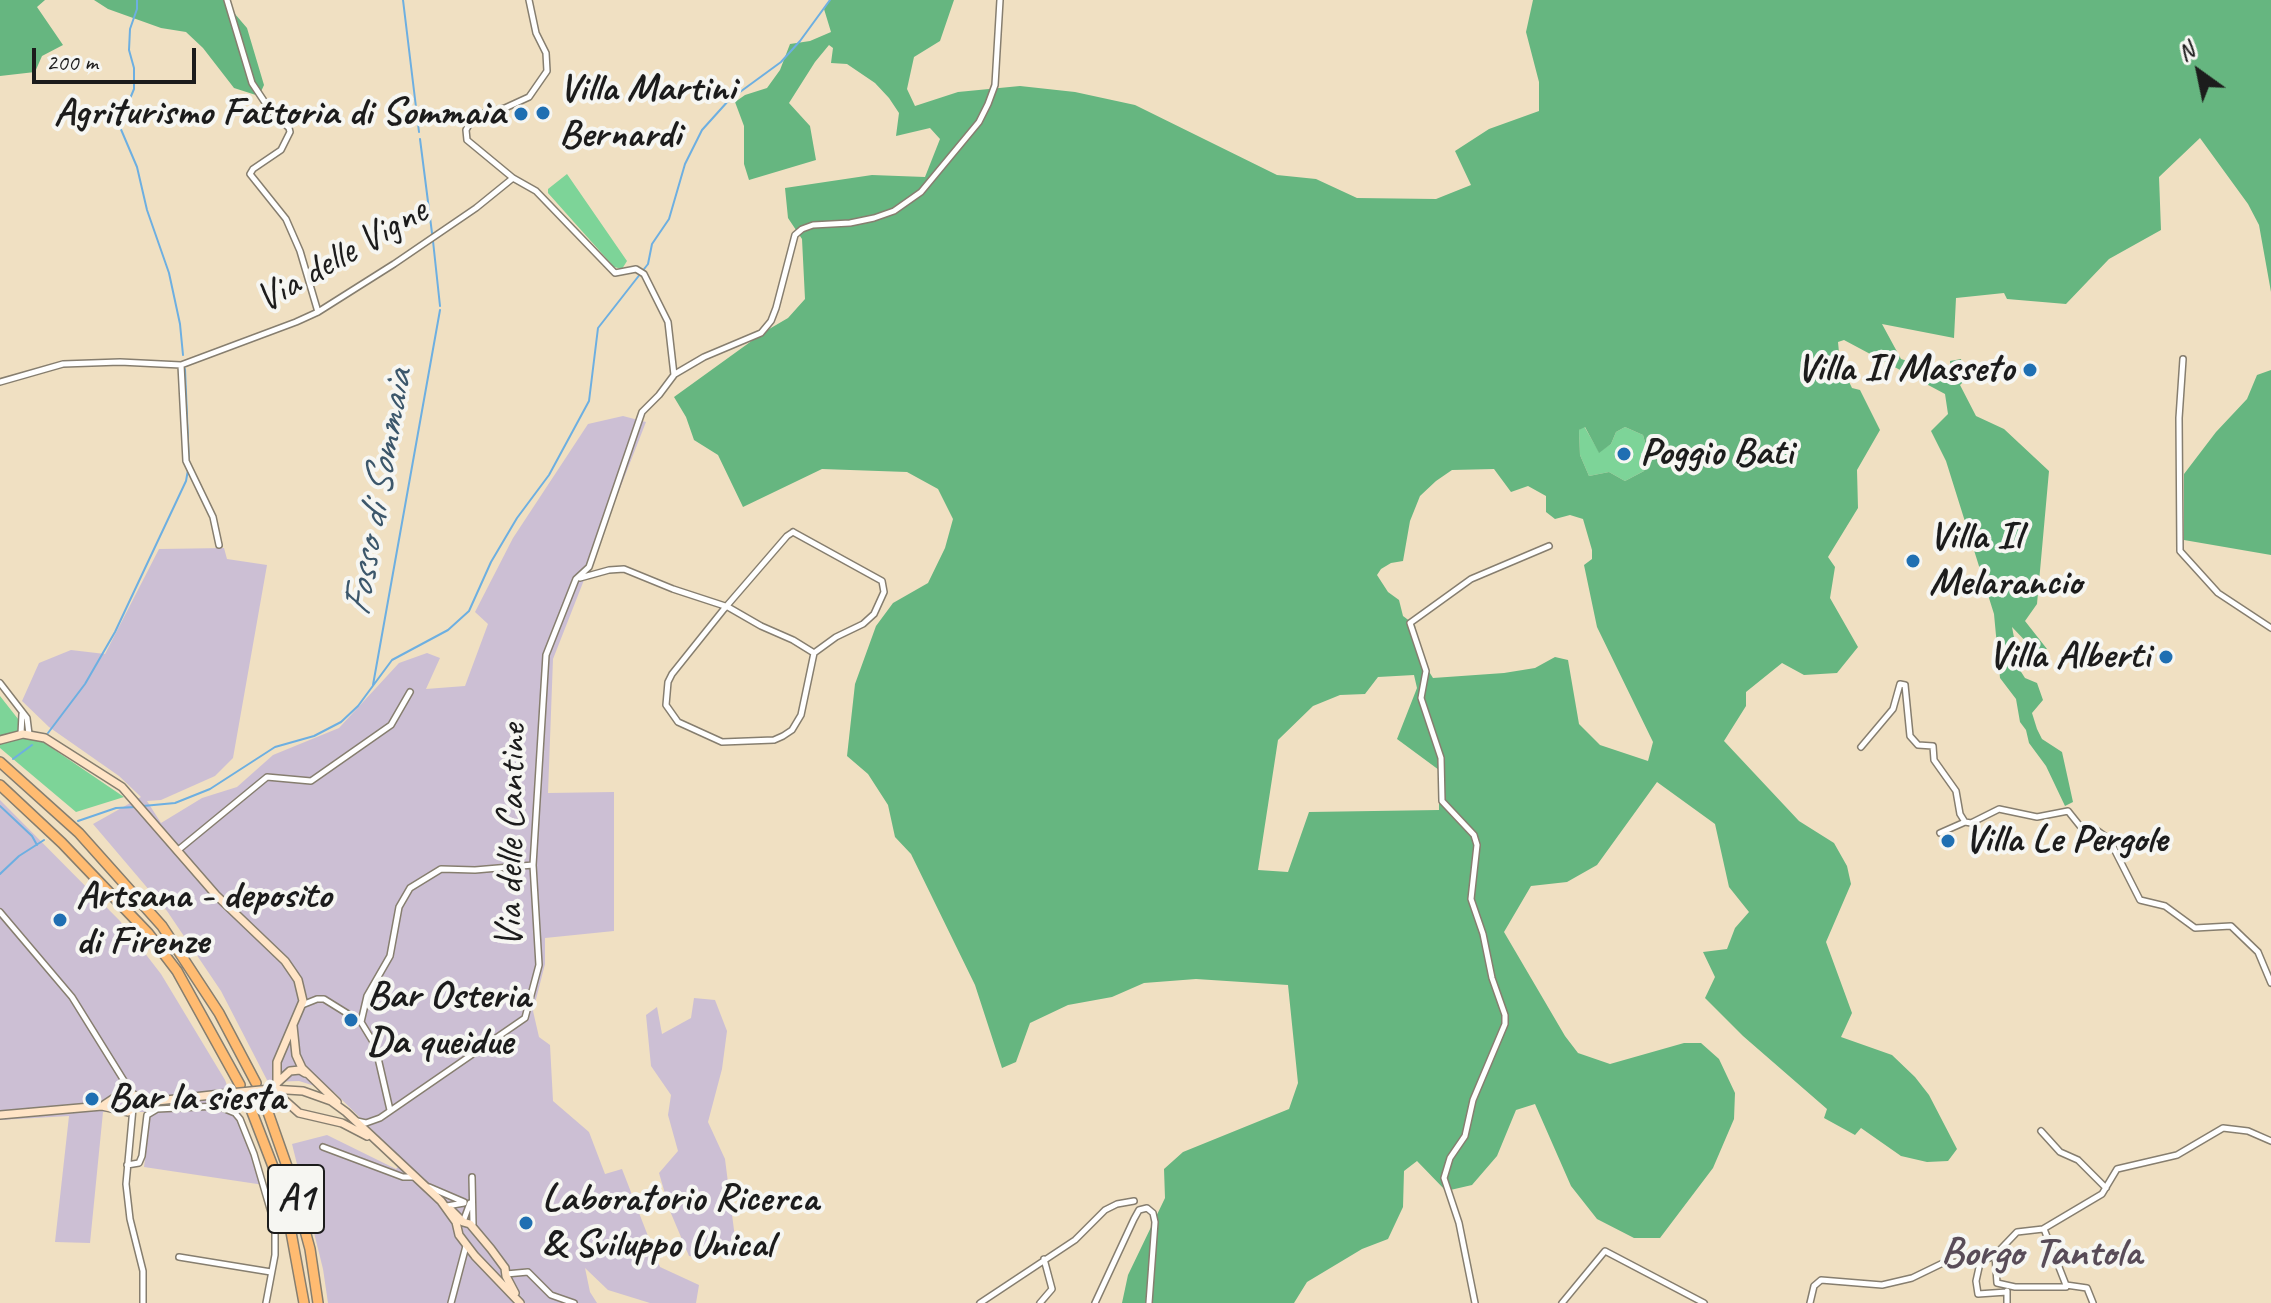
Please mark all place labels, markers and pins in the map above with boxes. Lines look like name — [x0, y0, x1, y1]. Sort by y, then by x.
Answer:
place label: Villa Martini Bernardi — [559, 66, 735, 160]
place label: Agriturismo Fattoria di Sommaia — [54, 90, 505, 138]
marker: Villa Martini Bernardi — [534, 104, 552, 122]
marker: Agriturismo Fattoria di Sommaia — [512, 105, 530, 123]
place label: Villa Il Masseto — [1796, 346, 2014, 394]
marker: Villa Il Masseto — [2021, 361, 2039, 379]
place label: Poggio Bati — [1640, 430, 1793, 478]
marker: Poggio Bati — [1615, 445, 1633, 463]
place label: Villa Il Melarancio — [1929, 514, 2082, 608]
marker: Villa Il Melarancio — [1904, 552, 1922, 570]
place label: Villa Alberti — [1988, 633, 2150, 681]
marker: Villa Alberti — [2157, 648, 2175, 666]
place label: Villa Le Pergole — [1964, 817, 2167, 865]
marker: Villa Le Pergole — [1939, 832, 1957, 850]
place label: Artsana - deposito di Firenze — [76, 873, 331, 967]
marker: Artsana - deposito di Firenze — [51, 911, 69, 929]
place label: Bar Osteria Da queidue — [367, 973, 530, 1067]
marker: Bar Osteria Da queidue — [342, 1011, 360, 1029]
place label: Bar la siesta — [108, 1075, 285, 1123]
marker: Bar la siesta — [83, 1090, 101, 1108]
place label: Laboratorio Ricerca & Sviluppo Unical — [542, 1176, 818, 1270]
marker: Laboratorio Ricerca & Sviluppo Unical — [517, 1214, 535, 1232]

